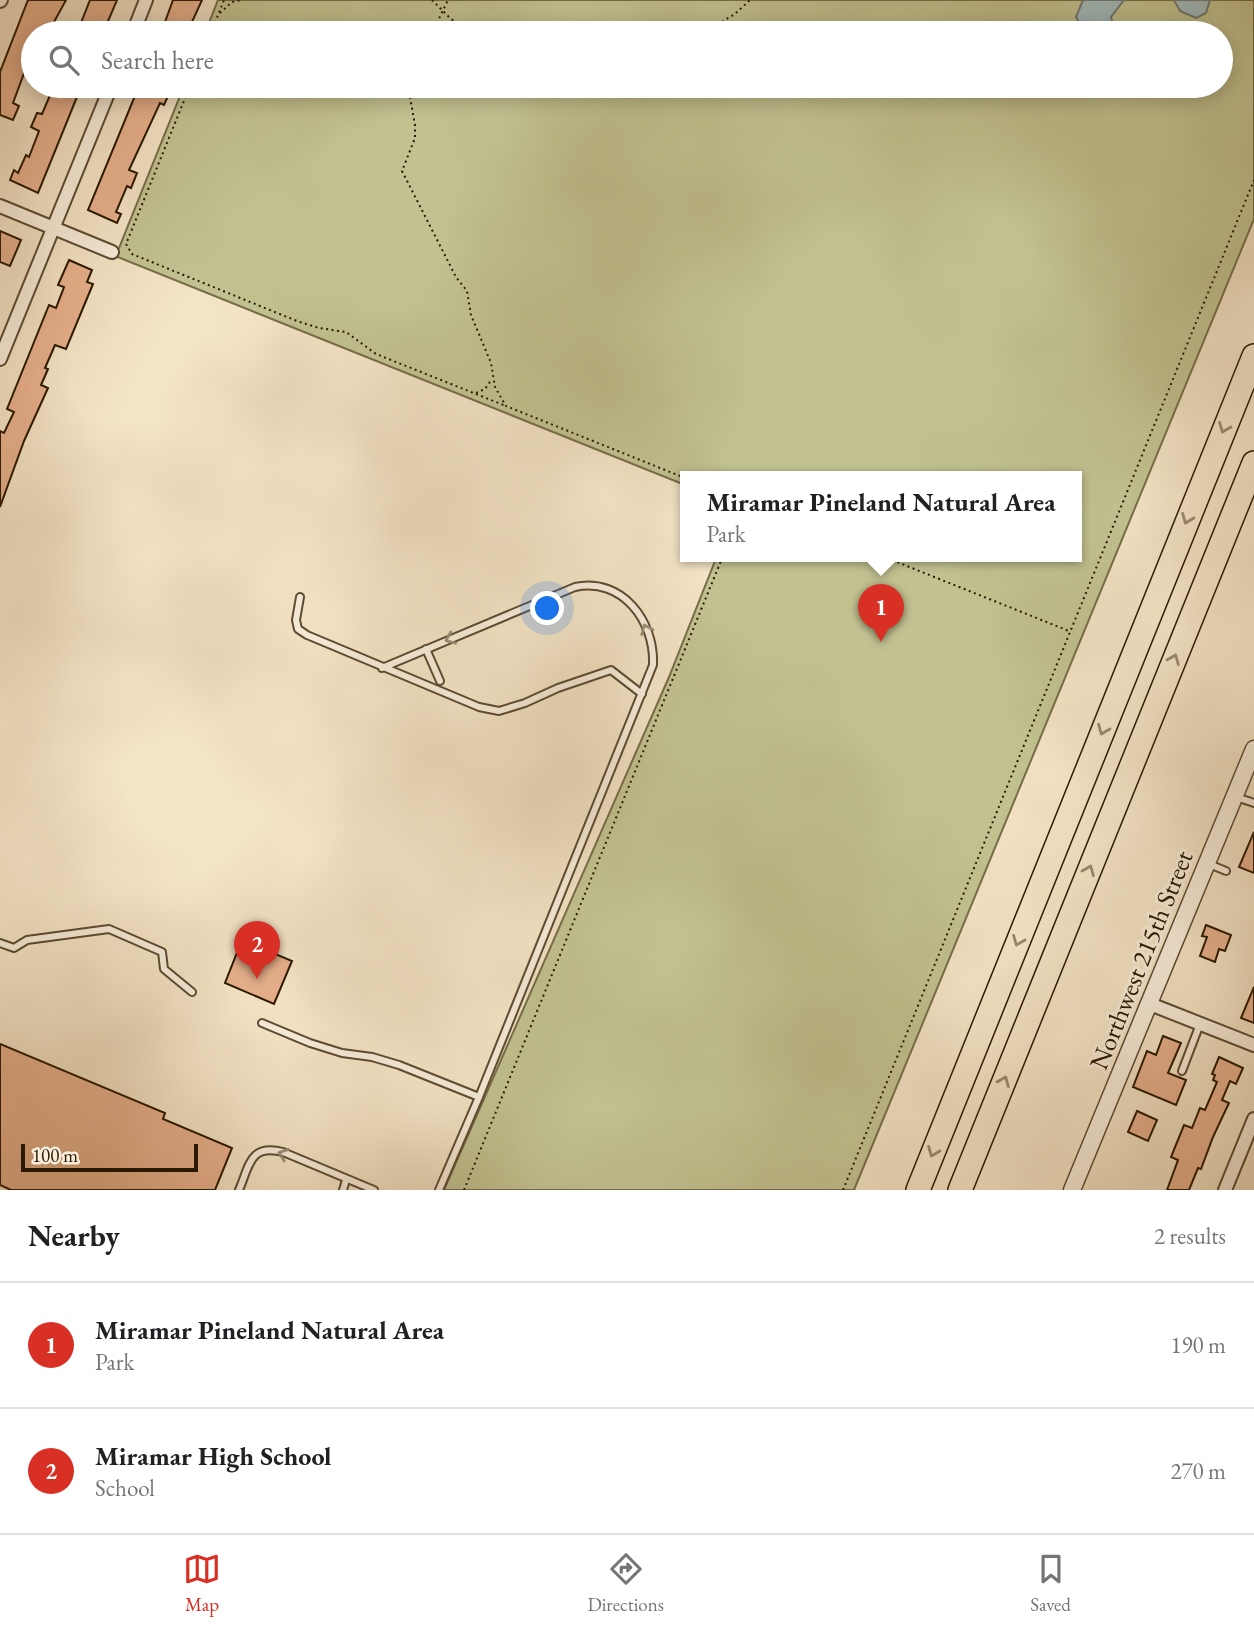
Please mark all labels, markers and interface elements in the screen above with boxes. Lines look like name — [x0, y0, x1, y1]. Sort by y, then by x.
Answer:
search box — [21, 21, 1233, 98]
icon: search — [45, 41, 83, 79]
text: Search here — [101, 43, 214, 77]
one-way arrow — [1218, 421, 1232, 434]
popup — [680, 471, 1082, 562]
text: Miramar Pineland Natural Area — [706, 485, 1056, 519]
one-way arrow — [1182, 512, 1196, 524]
text: Park — [706, 519, 746, 549]
pin: 1 — [858, 584, 904, 642]
your location — [530, 591, 564, 625]
one-way arrow — [640, 624, 654, 636]
one-way arrow — [445, 631, 457, 645]
one-way arrow — [1166, 654, 1180, 666]
one-way arrow — [1097, 723, 1111, 735]
street label: Northwest 215th Street — [1082, 845, 1200, 1075]
one-way arrow — [1081, 865, 1095, 878]
pin: 2 — [234, 921, 280, 979]
one-way arrow — [1012, 934, 1026, 947]
one-way arrow — [995, 1076, 1009, 1088]
scale bar — [21, 1141, 198, 1173]
text: 100 m — [32, 1143, 78, 1168]
one-way arrow — [928, 1146, 942, 1158]
one-way arrow — [278, 1148, 290, 1162]
text: Nearby — [28, 1216, 120, 1255]
text: 2 results — [1154, 1221, 1226, 1251]
text: Miramar Pineland Natural Area — [95, 1313, 444, 1347]
text: 1 — [45, 1330, 57, 1360]
text: 190 m — [1170, 1330, 1226, 1360]
text: Park — [95, 1347, 134, 1377]
text: Miramar High School — [95, 1439, 332, 1473]
text: 2 — [45, 1456, 57, 1486]
text: 270 m — [1170, 1456, 1226, 1486]
text: School — [95, 1473, 155, 1503]
tab: Map — [183, 1550, 221, 1617]
tab: Directions — [587, 1550, 664, 1617]
tab: Saved — [1030, 1550, 1071, 1617]

